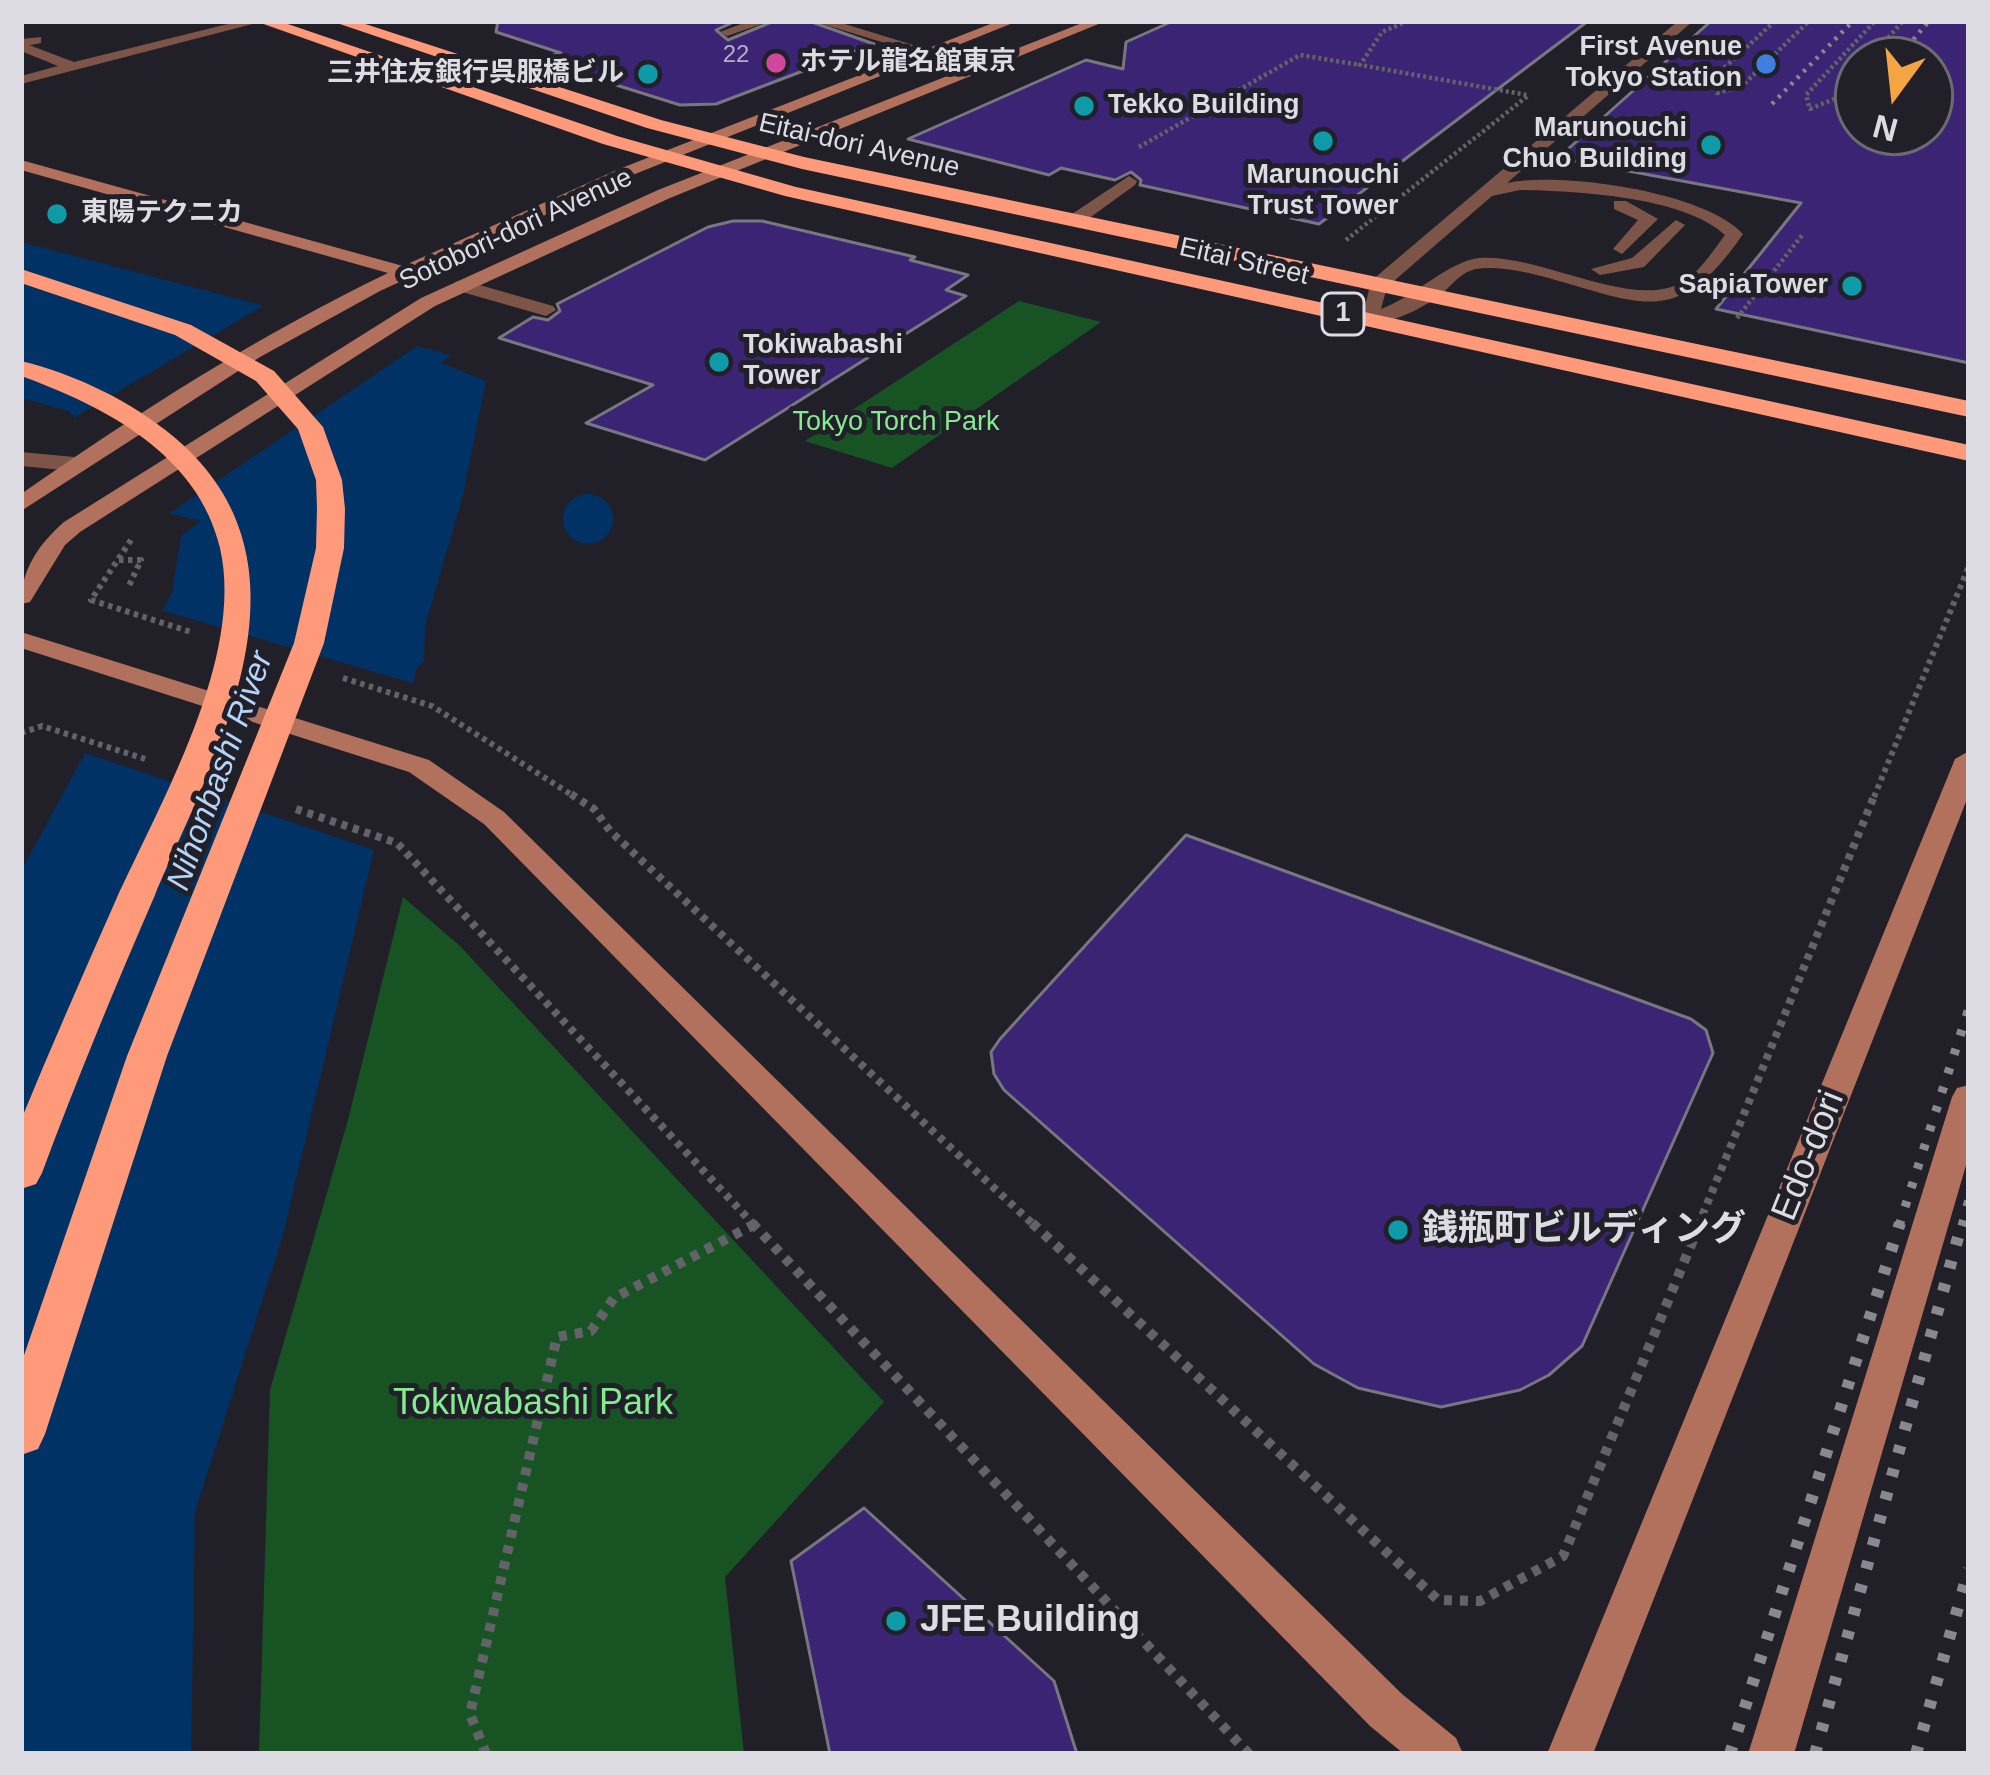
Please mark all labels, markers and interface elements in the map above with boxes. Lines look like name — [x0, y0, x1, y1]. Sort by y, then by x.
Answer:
place label: First Avenue Tokyo Station — [1565, 32, 1742, 95]
north arrow — [1834, 36, 1954, 156]
house number: 22 — [723, 41, 749, 69]
place label: ホテル龍名館東京 — [800, 47, 1016, 79]
marker: ホテル龍名館東京 — [763, 50, 789, 76]
marker: First Avenue Tokyo Station — [1753, 51, 1779, 77]
place label: 三井住友銀行呉服橋ビル — [327, 58, 624, 90]
marker: 三井住友銀行呉服橋ビル — [635, 61, 661, 87]
place label: Tekko Building — [1108, 90, 1300, 122]
marker: Tekko Building — [1071, 93, 1097, 119]
street label: Eitai-dori Avenue — [755, 107, 963, 185]
text: N — [1869, 107, 1902, 149]
place label: Marunouchi Chuo Building — [1503, 113, 1687, 176]
marker: Marunouchi Trust Tower — [1310, 128, 1336, 154]
marker: Marunouchi Chuo Building — [1698, 132, 1724, 158]
place label: Marunouchi Trust Tower — [1247, 160, 1399, 223]
street label: Sotobori-dori Avenue — [394, 162, 638, 298]
place label: 東陽テクニカ — [81, 198, 243, 230]
marker: 東陽テクニカ — [44, 201, 70, 227]
street label: Eitai Street — [1176, 231, 1312, 293]
place label: SapiaTower — [1678, 270, 1828, 302]
marker: SapiaTower — [1839, 273, 1865, 299]
road number: 1 — [1322, 293, 1364, 335]
place label: Tokiwabashi Tower — [743, 330, 903, 393]
marker: Tokiwabashi Tower — [706, 349, 732, 375]
park label: Tokyo Torch Park — [792, 407, 1000, 439]
water label: Nihonbashi River — [159, 646, 283, 896]
street label: Edo-dori — [1763, 1085, 1855, 1227]
place label: 銭瓶町ビルディング — [1422, 1208, 1746, 1252]
marker: 銭瓶町ビルディング — [1385, 1217, 1411, 1243]
park label: Tokiwabashi Park — [393, 1382, 673, 1426]
place label: JFE Building — [920, 1599, 1140, 1643]
marker: JFE Building — [883, 1608, 909, 1634]

